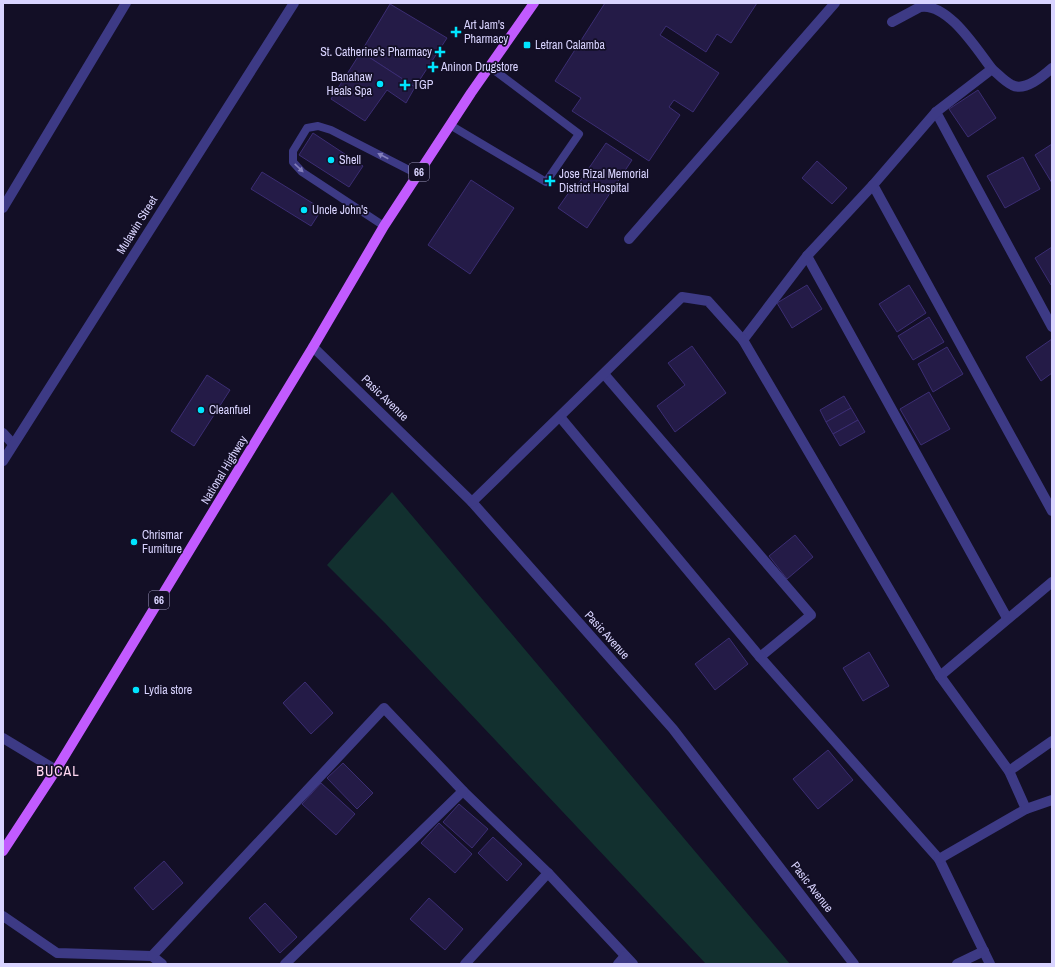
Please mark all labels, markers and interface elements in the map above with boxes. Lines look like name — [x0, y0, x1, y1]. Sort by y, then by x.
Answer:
place label: Art Jam's Pharmacy — [463, 17, 508, 47]
marker: Art Jam's Pharmacy — [451, 27, 461, 37]
place label: Letran Calamba — [535, 37, 606, 53]
marker: Letran Calamba — [522, 40, 532, 50]
place label: St. Catherine's Pharmacy — [320, 44, 432, 60]
marker: St. Catherine's Pharmacy — [435, 47, 445, 57]
place label: Aninon Drugstore — [440, 59, 518, 75]
marker: Aninon Drugstore — [428, 62, 438, 72]
place label: Banahaw Heals Spa — [327, 69, 373, 99]
place label: TGP — [413, 77, 434, 93]
marker: Banahaw Heals Spa — [375, 79, 385, 89]
marker: TGP — [400, 80, 410, 90]
place label: Shell — [339, 152, 361, 168]
one-way arrow — [377, 153, 388, 159]
marker: Shell — [326, 155, 336, 165]
road number: 66 — [409, 163, 429, 181]
one-way arrow — [294, 164, 304, 173]
place label: Jose Rizal Memorial District Hospital — [559, 166, 649, 196]
marker: Jose Rizal Memorial District Hospital — [544, 175, 556, 187]
street label: Mulawin Street — [113, 193, 161, 257]
place label: Uncle John's — [312, 202, 368, 218]
marker: Uncle John's — [299, 205, 309, 215]
street label: Pasic Avenue — [358, 371, 412, 425]
place label: Cleanfuel — [209, 402, 251, 418]
marker: Cleanfuel — [196, 405, 206, 415]
street label: National Highway — [197, 433, 251, 507]
place label: Chrismar Furniture — [142, 527, 183, 557]
marker: Chrismar Furniture — [129, 537, 139, 547]
road number: 66 — [149, 591, 169, 609]
street label: Pasic Avenue — [581, 607, 633, 663]
place label: Lydia store — [144, 682, 192, 698]
marker: Lydia store — [131, 685, 141, 695]
district label: BUCAL — [36, 762, 80, 780]
street label: Pasic Avenue — [787, 858, 837, 916]

